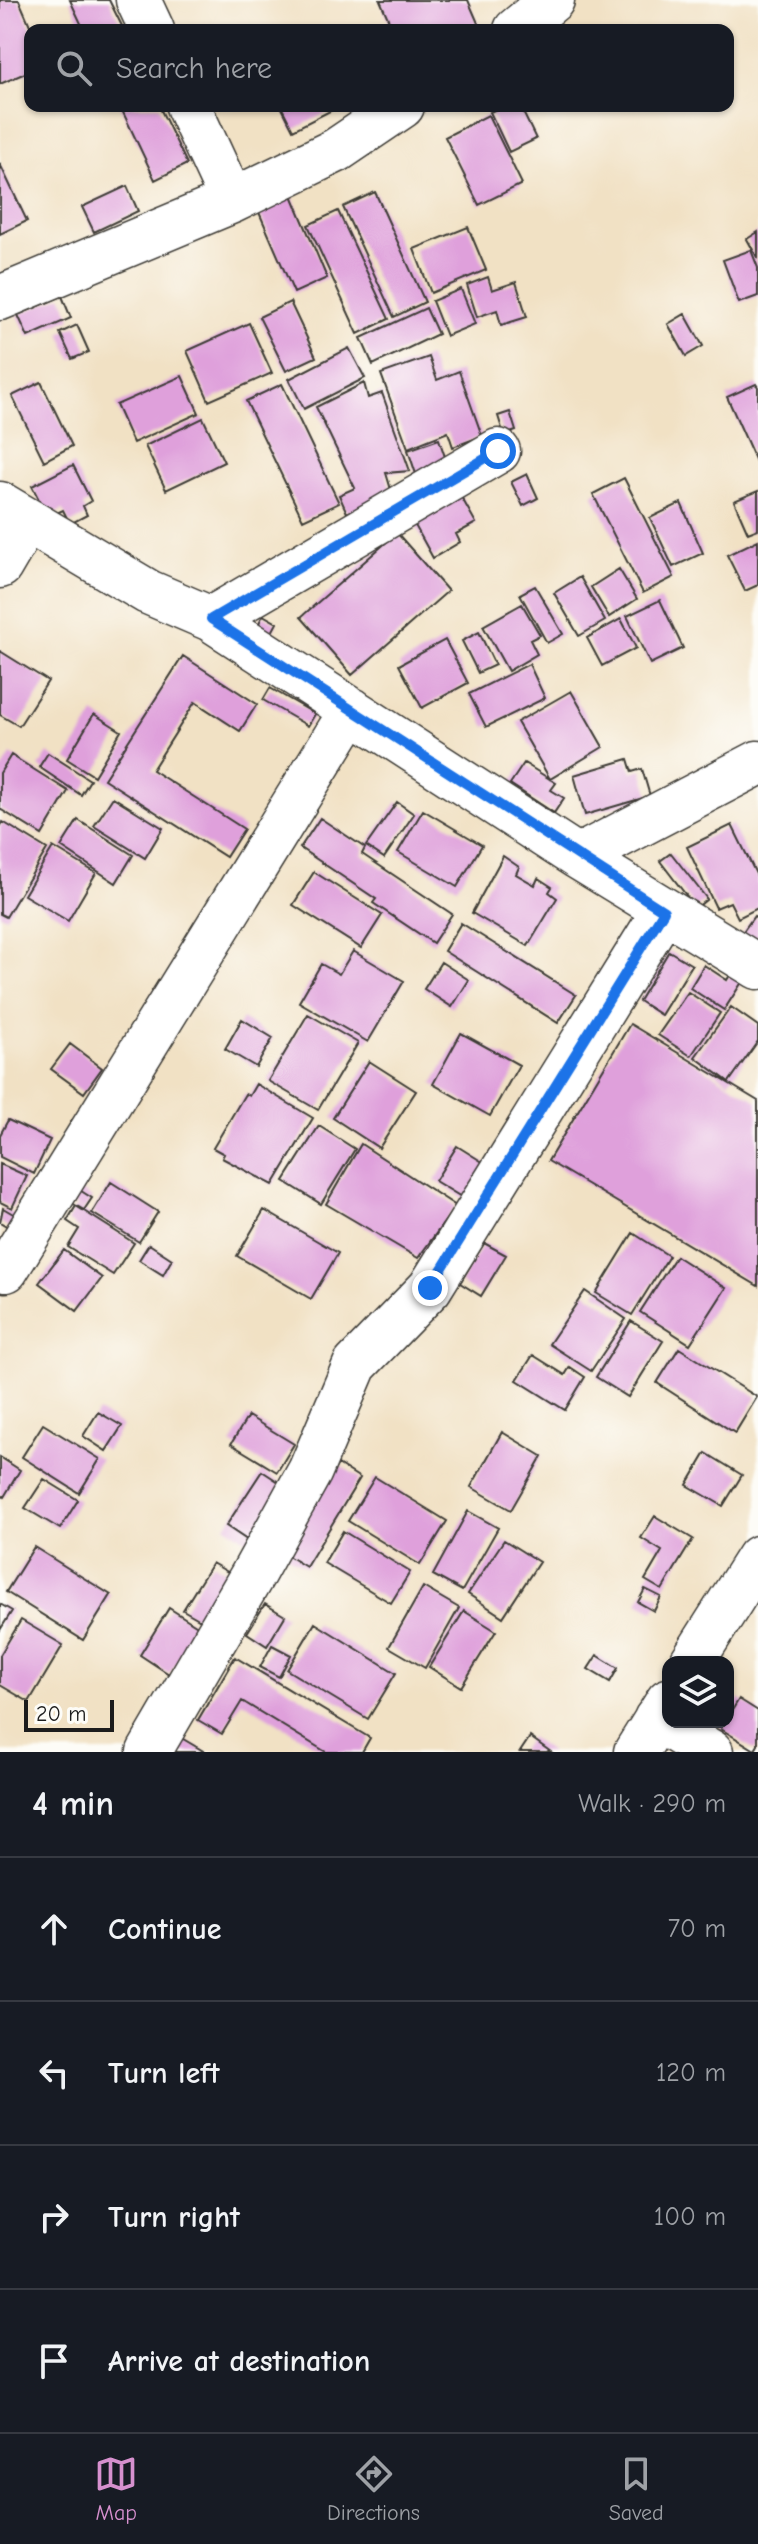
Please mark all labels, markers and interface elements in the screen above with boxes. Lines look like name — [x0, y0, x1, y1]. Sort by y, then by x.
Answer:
search box — [24, 24, 734, 112]
icon: search — [52, 46, 96, 90]
text: Search here — [116, 51, 272, 86]
route start — [480, 433, 516, 469]
route end — [412, 1270, 448, 1306]
map controls — [662, 1656, 734, 1728]
button: layers — [662, 1656, 734, 1728]
scale bar — [24, 1696, 114, 1732]
text: 20 m — [36, 1701, 86, 1727]
text: 4 min — [32, 1784, 114, 1824]
text: Walk · 290 m — [578, 1789, 726, 1819]
icon: ahead — [32, 1907, 76, 1951]
text: Continue — [108, 1912, 222, 1947]
text: 70 m — [668, 1914, 726, 1944]
icon: left — [32, 2051, 76, 2095]
text: Turn left — [108, 2056, 220, 2091]
text: 120 m — [656, 2058, 726, 2088]
icon: right — [32, 2195, 76, 2239]
text: Turn right — [108, 2200, 240, 2235]
text: 100 m — [654, 2202, 726, 2232]
icon: arrive — [32, 2339, 76, 2383]
text: Arrive at destination — [108, 2344, 370, 2379]
tab: Map — [94, 2452, 138, 2526]
tab: Directions — [327, 2452, 420, 2526]
tab: Saved — [609, 2452, 664, 2526]

